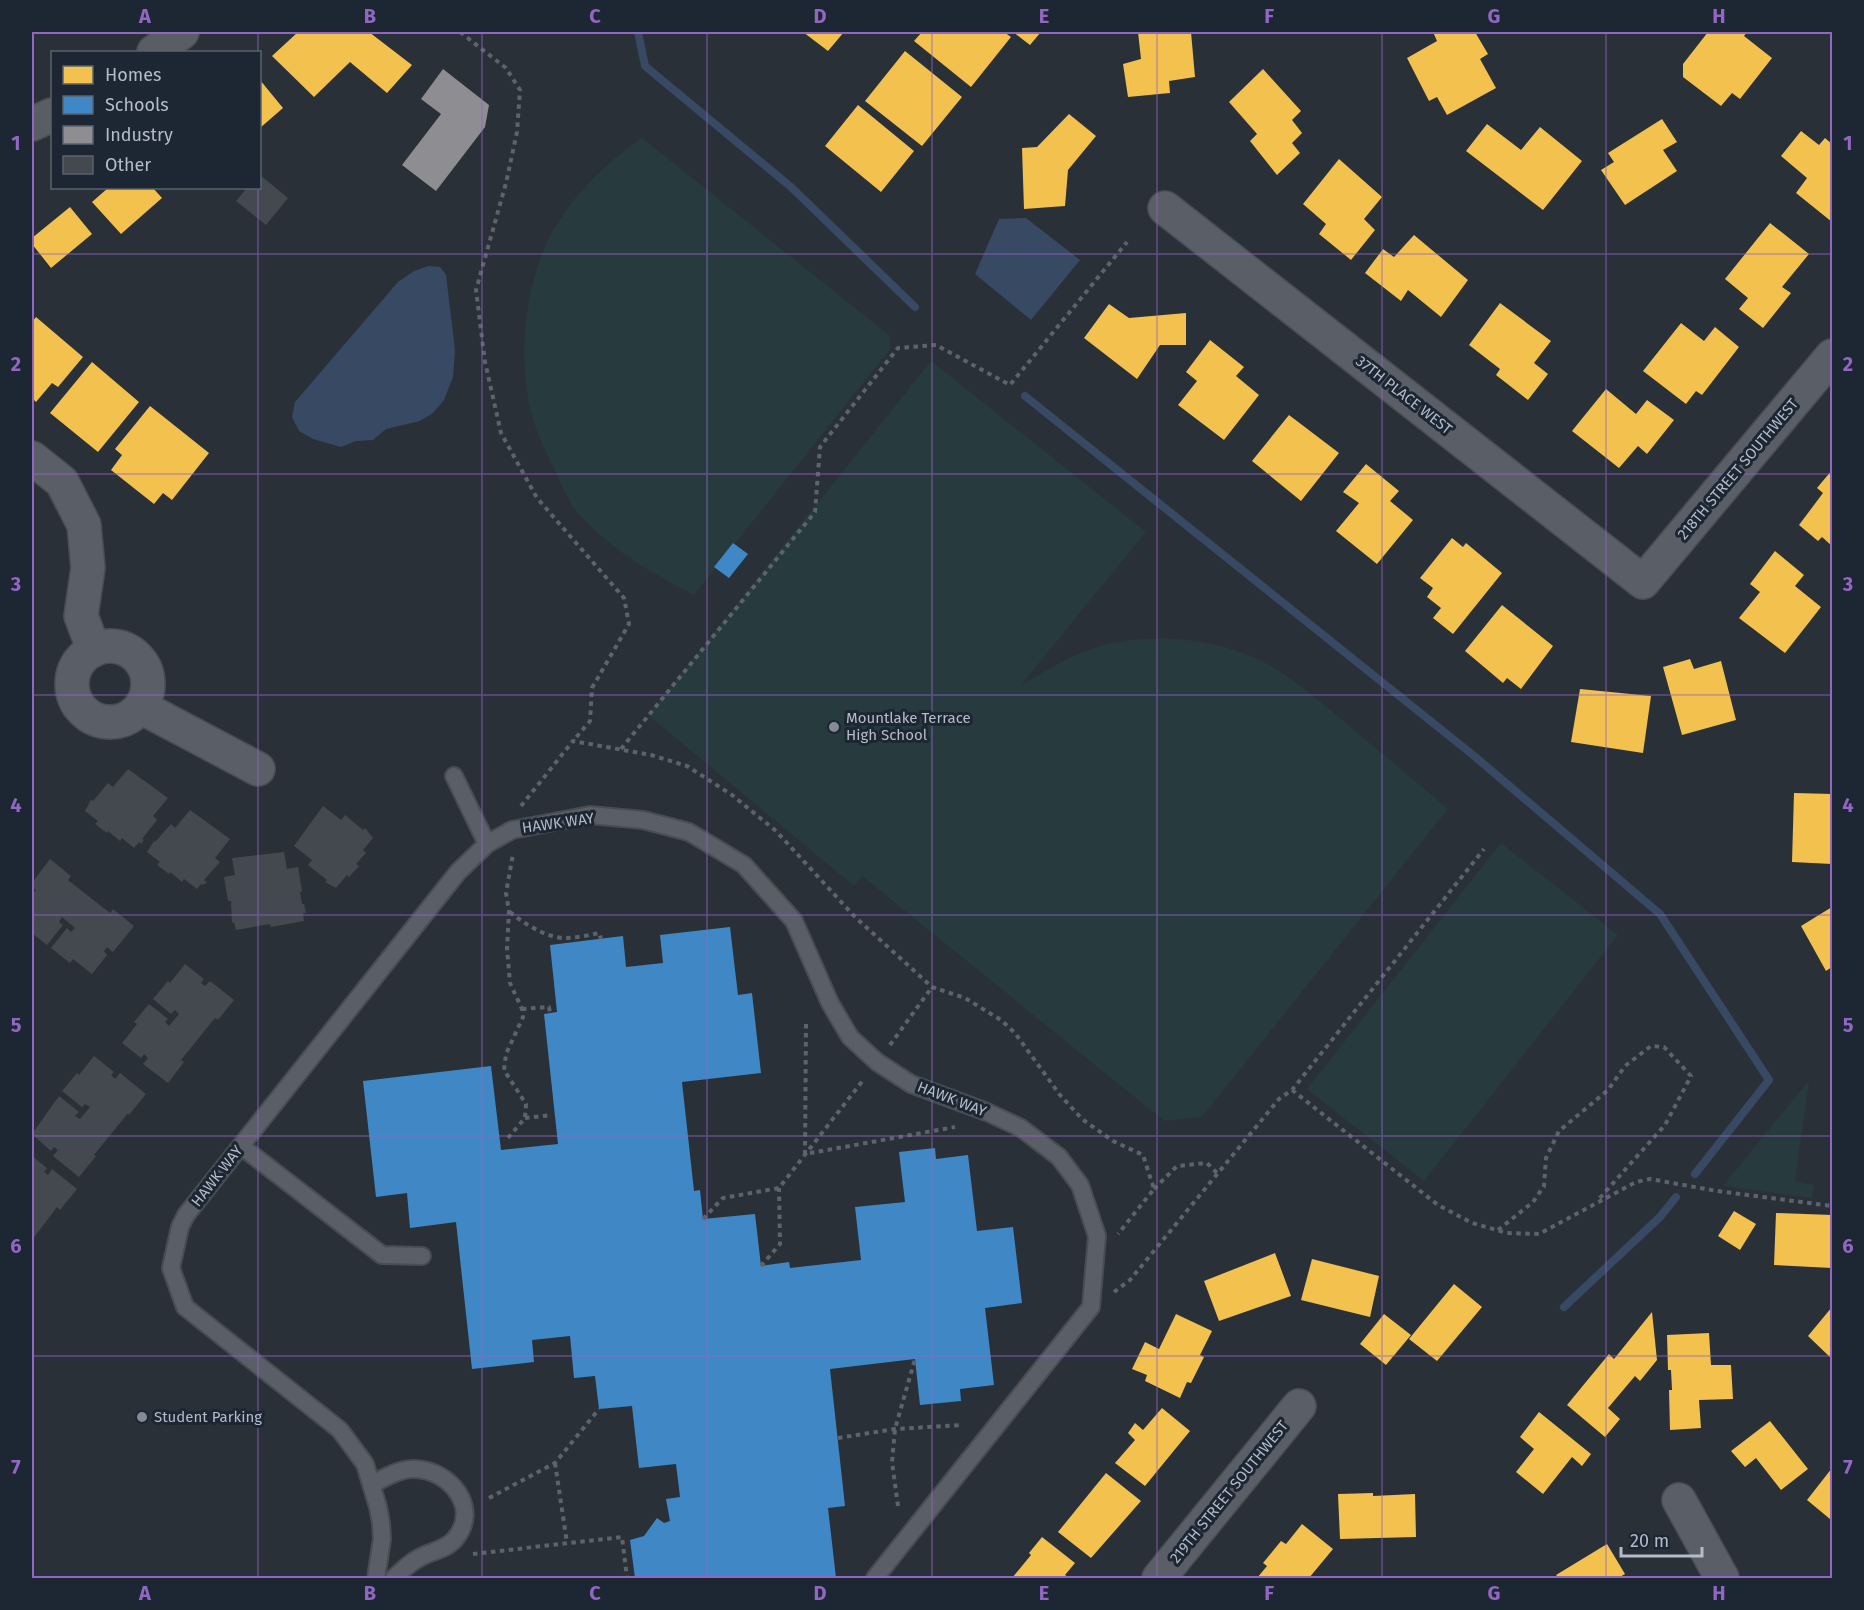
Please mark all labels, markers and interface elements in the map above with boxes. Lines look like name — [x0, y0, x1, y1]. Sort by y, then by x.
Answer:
text: A — [138, 4, 152, 28]
text: B — [364, 4, 376, 28]
text: C — [589, 4, 601, 28]
text: D — [813, 4, 827, 28]
text: E — [1039, 4, 1049, 28]
text: F — [1264, 4, 1274, 28]
text: G — [1488, 4, 1500, 28]
text: H — [1712, 4, 1726, 28]
legend — [51, 51, 261, 189]
text: Homes — [105, 64, 161, 86]
text: Schools — [105, 94, 169, 116]
text: Industry — [105, 124, 173, 146]
text: 1 — [11, 131, 21, 155]
text: 1 — [1843, 131, 1853, 155]
text: Other — [105, 154, 151, 176]
text: 2 — [11, 352, 21, 376]
street label: 37TH PLACE WEST — [1352, 352, 1456, 438]
text: 2 — [1843, 352, 1853, 376]
street label: 218TH STREET SOUTHWEST — [1674, 395, 1802, 543]
text: 3 — [10, 572, 21, 596]
text: 3 — [1842, 572, 1853, 596]
place label: Mountlake Terrace High School — [846, 709, 971, 744]
marker: Mountlake Terrace High School — [827, 720, 841, 734]
text: 4 — [10, 793, 22, 817]
text: 4 — [1842, 793, 1854, 817]
street label: HAWK WAY — [521, 809, 596, 837]
text: 5 — [11, 1013, 22, 1037]
text: 5 — [1843, 1013, 1854, 1037]
street label: HAWK WAY — [915, 1078, 990, 1121]
street label: HAWK WAY — [188, 1141, 247, 1210]
text: 6 — [10, 1234, 22, 1258]
text: 6 — [1842, 1234, 1854, 1258]
place label: Student Parking — [154, 1408, 262, 1426]
marker: Student Parking — [135, 1410, 149, 1424]
street label: 219TH STREET SOUTHWEST — [1166, 1417, 1292, 1567]
text: 7 — [11, 1455, 21, 1479]
text: 7 — [1843, 1455, 1853, 1479]
scale bar — [1621, 1520, 1702, 1558]
text: 20 m — [1630, 1530, 1669, 1552]
text: A — [138, 1581, 152, 1605]
text: B — [364, 1581, 376, 1605]
text: C — [589, 1581, 601, 1605]
text: D — [813, 1581, 827, 1605]
text: E — [1039, 1581, 1049, 1605]
text: F — [1264, 1581, 1274, 1605]
text: G — [1488, 1581, 1500, 1605]
text: H — [1712, 1581, 1726, 1605]

